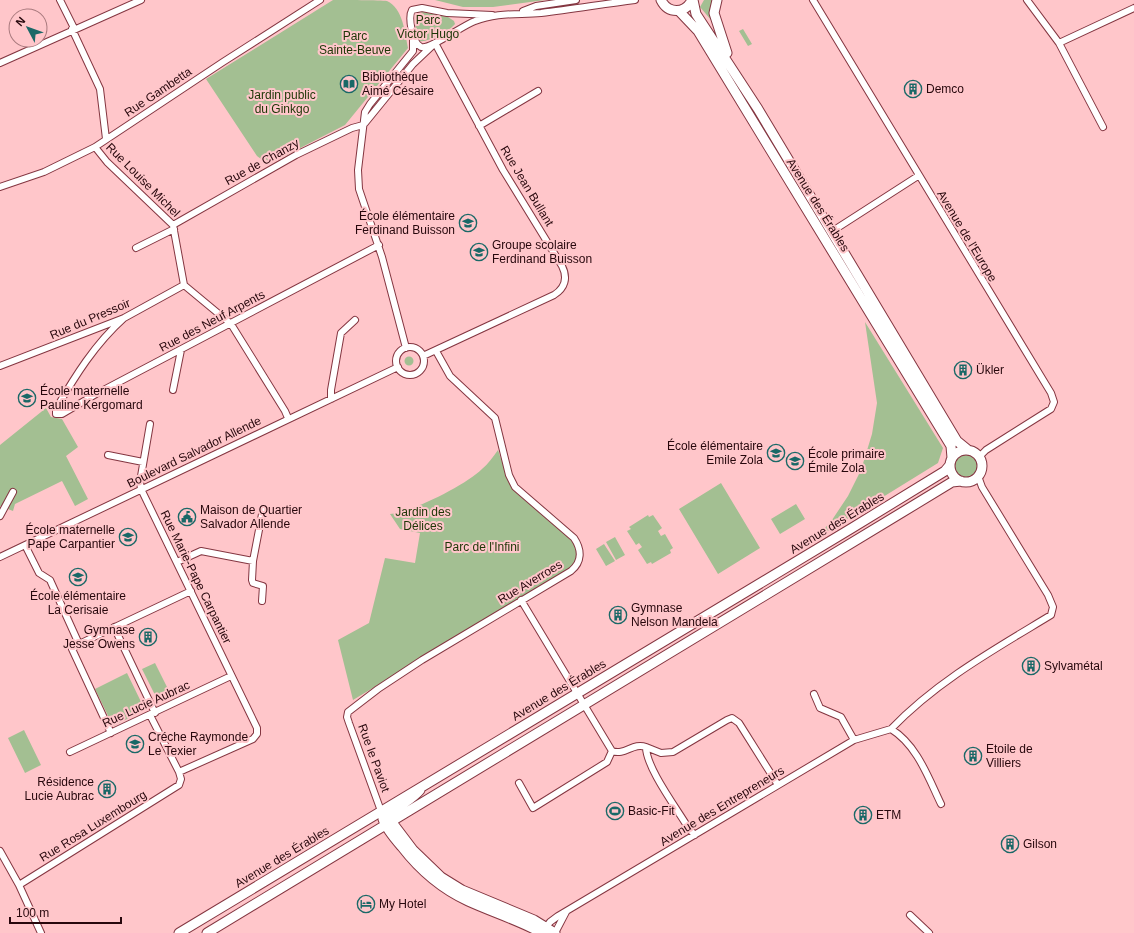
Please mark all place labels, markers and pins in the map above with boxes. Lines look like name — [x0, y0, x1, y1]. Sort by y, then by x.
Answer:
place label: Bibliothèque Aimé Césaire — [362, 70, 434, 98]
library icon: Bibliothèque Aimé Césaire — [339, 74, 359, 94]
building icon: Demco — [903, 79, 923, 99]
place label: Demco — [926, 82, 964, 96]
place label: École élémentaire Ferdinand Buisson — [355, 208, 455, 237]
school or university icon: École élémentaire Ferdinand Buisson — [458, 213, 478, 233]
place label: Groupe scolaire Ferdinand Buisson — [492, 238, 592, 266]
school or university icon: Groupe scolaire Ferdinand Buisson — [469, 242, 489, 262]
building icon: Ükler — [953, 360, 973, 380]
place label: Ükler — [976, 363, 1004, 377]
place label: École maternelle Pauline Kergomard — [40, 383, 143, 412]
school or university icon: École maternelle Pauline Kergomard — [17, 388, 37, 408]
place label: École élémentaire Emile Zola — [667, 438, 763, 467]
school or university icon: École élémentaire Emile Zola — [766, 443, 786, 463]
place label: École primaire Émile Zola — [808, 446, 885, 475]
school or university icon: École primaire Émile Zola — [785, 451, 805, 471]
place label: Maison de Quartier Salvador Allende — [200, 503, 302, 531]
public building icon: Maison de Quartier Salvador Allende — [177, 507, 197, 527]
place label: École maternelle Pape Carpantier — [26, 522, 115, 551]
school or university icon: École maternelle Pape Carpantier — [118, 527, 138, 547]
school or university icon: École élémentaire La Cerisaie — [68, 567, 88, 587]
place label: École élémentaire La Cerisaie — [30, 588, 126, 617]
place label: Gymnase Nelson Mandela — [631, 601, 718, 629]
building icon: Gymnase Nelson Mandela — [608, 605, 628, 625]
place label: Gymnase Jesse Owens — [63, 623, 135, 651]
building icon: Gymnase Jesse Owens — [138, 627, 158, 647]
building icon: Sylvamétal — [1021, 656, 1041, 676]
place label: Sylvamétal — [1044, 659, 1103, 673]
place label: Créche Raymonde Le Texier — [148, 730, 248, 758]
school or university icon: Créche Raymonde Le Texier — [125, 734, 145, 754]
place label: Etoile de Villiers — [986, 742, 1033, 770]
building icon: Etoile de Villiers — [963, 746, 983, 766]
place label: Résidence Lucie Aubrac — [25, 775, 94, 803]
building icon: Résidence Lucie Aubrac — [97, 779, 117, 799]
sports icon: Basic-Fit — [605, 801, 625, 821]
place label: Basic-Fit — [628, 804, 675, 818]
building icon: ETM — [853, 805, 873, 825]
place label: ETM — [876, 808, 901, 822]
building icon: Gilson — [1000, 834, 1020, 854]
place label: Gilson — [1023, 837, 1057, 851]
hotel icon: My Hotel — [356, 894, 376, 914]
place label: My Hotel — [379, 897, 426, 911]

